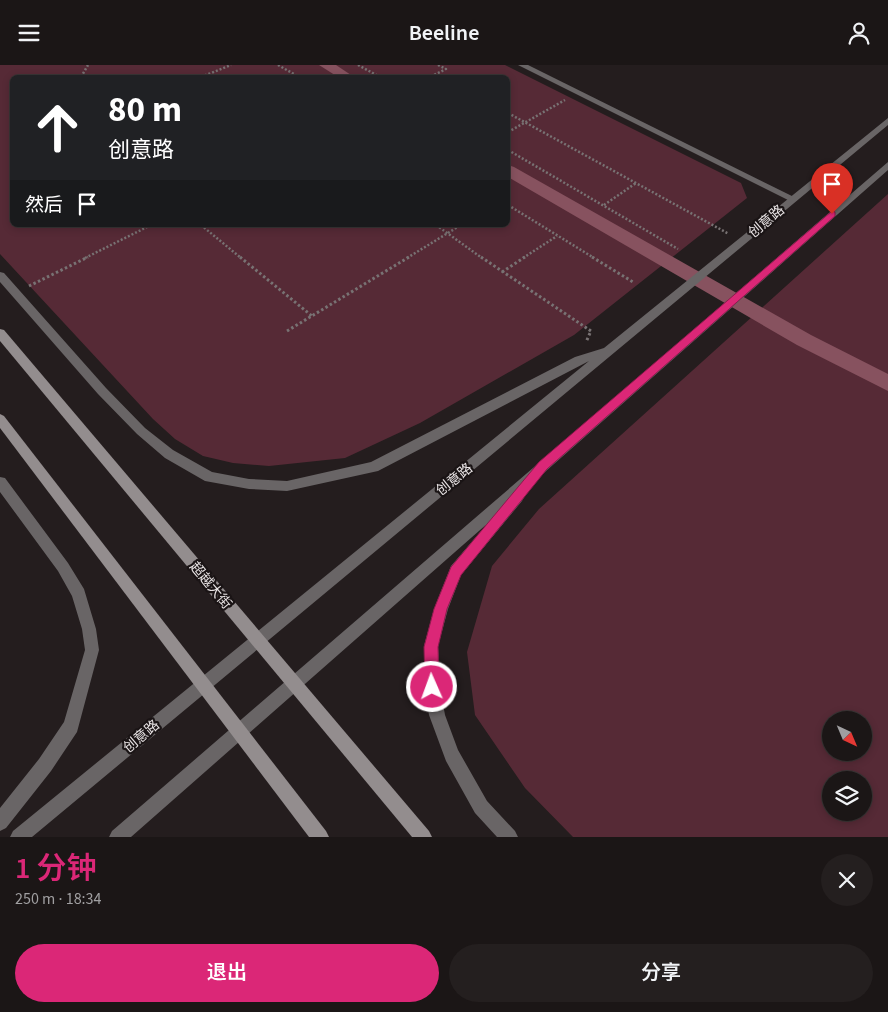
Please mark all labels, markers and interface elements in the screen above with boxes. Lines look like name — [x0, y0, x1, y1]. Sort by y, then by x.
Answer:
text: Beeline — [409, 17, 479, 49]
icon: menu — [15, 19, 43, 47]
icon: person — [845, 19, 873, 47]
text: 80 m — [108, 85, 182, 135]
icon: ahead — [25, 95, 90, 160]
text: 创意路 — [108, 134, 174, 166]
pin — [811, 163, 853, 214]
icon: arrive — [818, 170, 846, 198]
icon: arrive — [73, 190, 101, 218]
text: 然后 — [25, 192, 63, 219]
street label: 创意路 — [744, 201, 789, 243]
street label: 创意路 — [432, 459, 477, 501]
street label: 超越大街 — [185, 558, 236, 614]
position arrow — [405, 660, 457, 712]
north arrow — [822, 711, 872, 761]
map controls — [822, 711, 872, 821]
street label: 创意路 — [119, 716, 164, 758]
button: layers — [822, 771, 872, 821]
text: 1 分钟 — [15, 847, 96, 890]
button: close — [821, 854, 873, 906]
text: 250 m · 18:34 — [15, 888, 102, 910]
button: 退出 — [15, 944, 439, 1002]
button: 分享 — [449, 944, 873, 1002]

